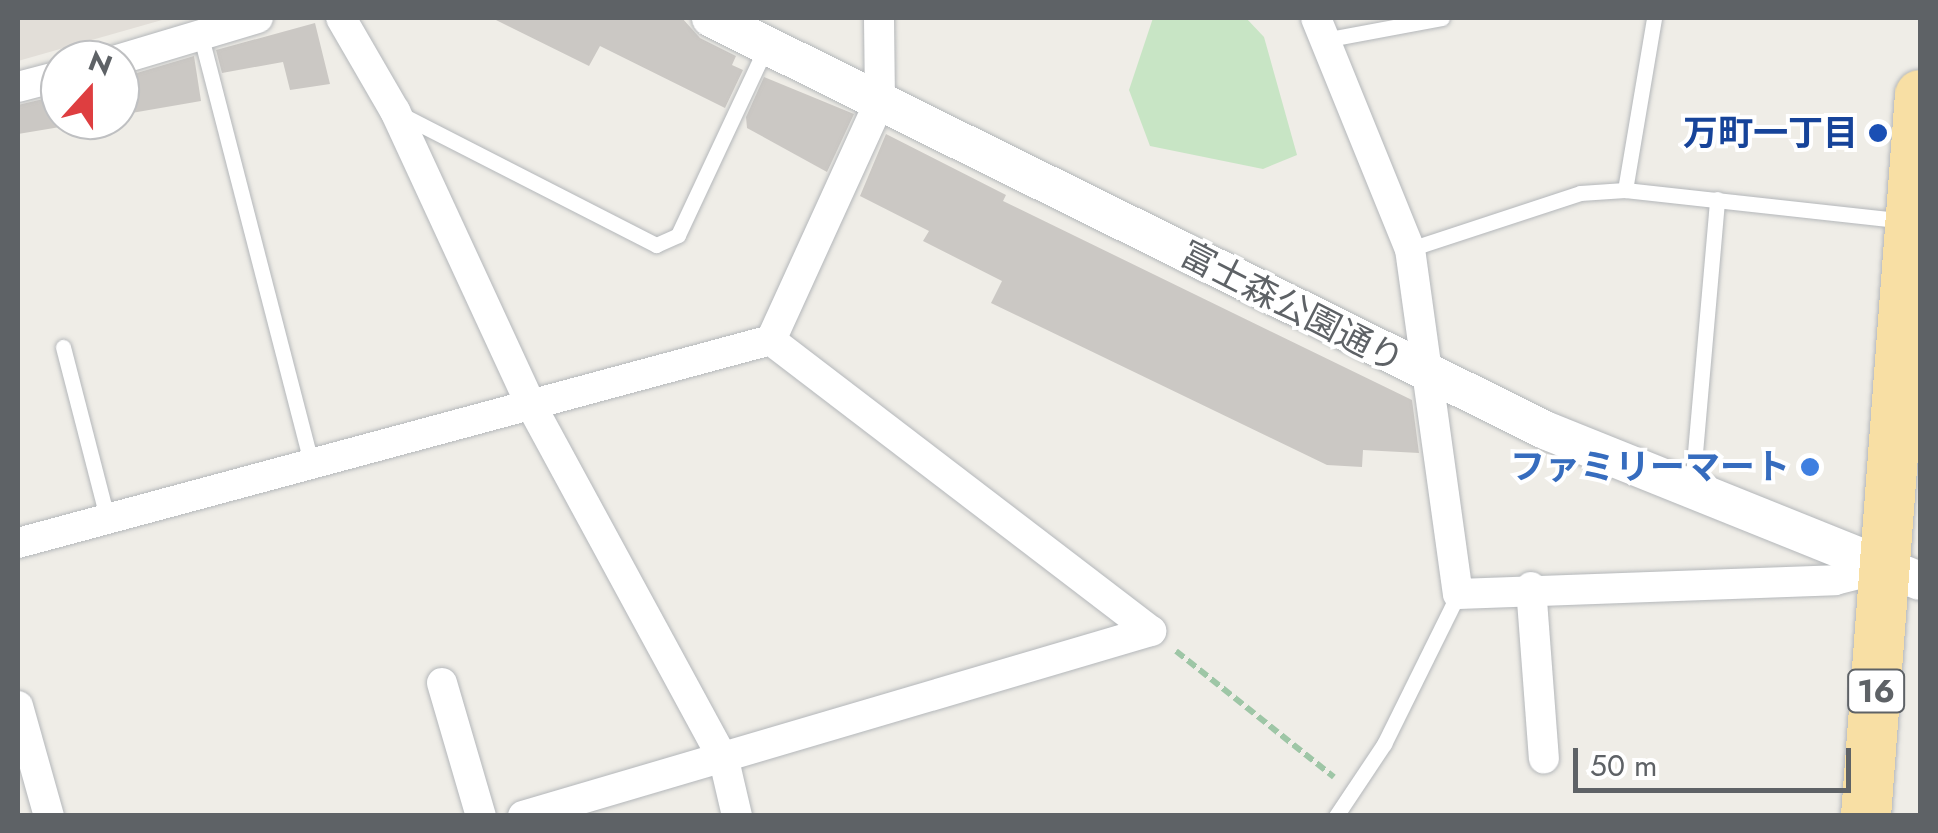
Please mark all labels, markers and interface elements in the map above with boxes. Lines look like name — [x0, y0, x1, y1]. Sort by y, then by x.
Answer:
north arrow — [40, 40, 140, 140]
text: N — [82, 40, 118, 87]
place label: 万町一丁目 — [1683, 112, 1858, 154]
marker: 万町一丁目 — [1867, 122, 1889, 144]
street label: 富士森公園通り — [1173, 233, 1411, 381]
place label: ファミリーマート — [1510, 446, 1790, 488]
marker: ファミリーマート — [1799, 456, 1821, 478]
road number: 16 — [1846, 664, 1906, 718]
scale bar — [1578, 728, 1856, 790]
text: 50 m — [1590, 744, 1657, 787]

